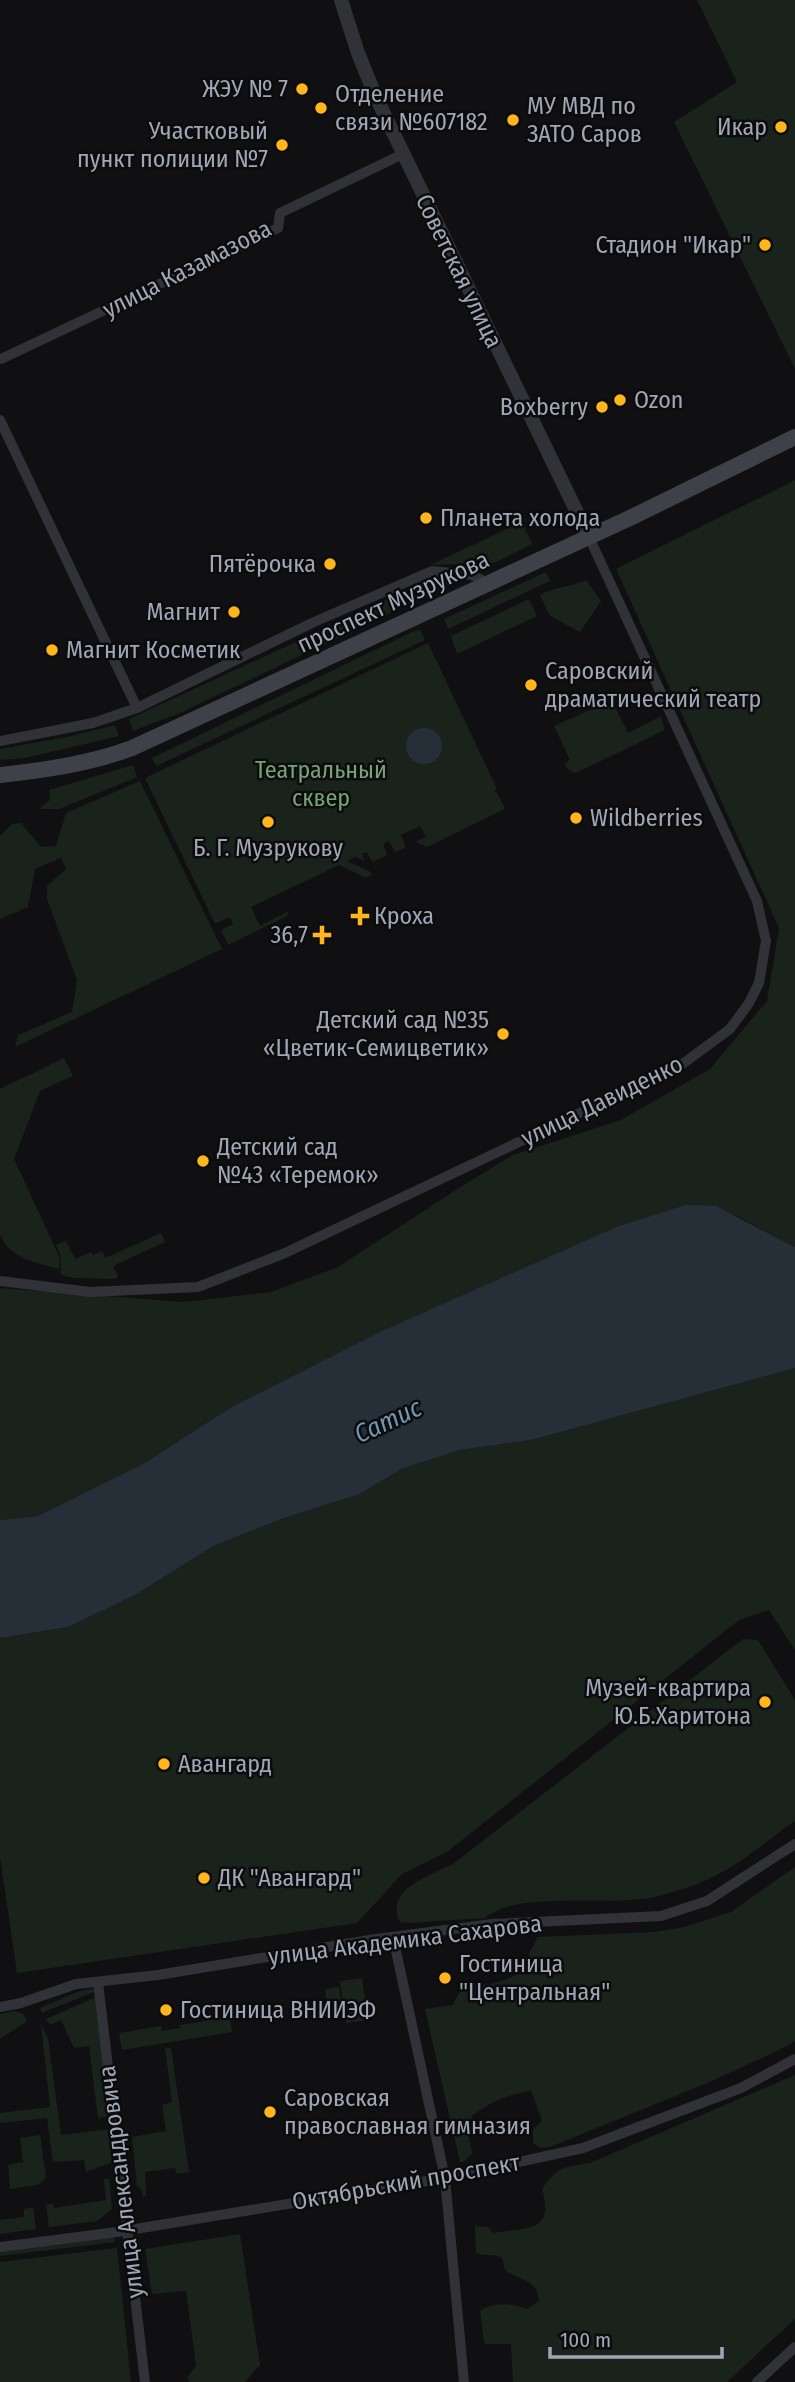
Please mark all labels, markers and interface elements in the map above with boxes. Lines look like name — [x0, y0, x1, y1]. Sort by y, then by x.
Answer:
place label: ЖЭУ № 7 — [202, 75, 288, 103]
place label: Отделение связи №607182 — [335, 80, 488, 136]
marker: ЖЭУ № 7 — [294, 81, 310, 97]
place label: МУ МВД по ЗАТО Саров — [527, 92, 642, 148]
marker: Отделение связи №607182 — [313, 100, 329, 116]
marker: МУ МВД по ЗАТО Саров — [505, 112, 521, 128]
place label: Икар — [717, 113, 767, 141]
place label: Участковый пункт полиции №7 — [77, 117, 268, 173]
marker: Икар — [773, 119, 789, 135]
marker: Участковый пункт полиции №7 — [274, 137, 290, 153]
street label: Советская улица — [410, 190, 508, 352]
street label: улица Казамазова — [98, 214, 276, 324]
place label: Стадион "Икар" — [595, 231, 751, 259]
marker: Стадион "Икар" — [757, 237, 773, 253]
place label: Ozon — [634, 386, 683, 414]
marker: Ozon — [612, 392, 628, 408]
place label: Boxberry — [500, 393, 588, 421]
marker: Boxberry — [594, 399, 610, 415]
place label: Планета холода — [440, 504, 600, 532]
marker: Планета холода — [418, 510, 434, 526]
street label: проспект Музрукова — [293, 545, 493, 659]
place label: Пятёрочка — [209, 550, 316, 578]
marker: Пятёрочка — [322, 556, 338, 572]
place label: Магнит — [146, 598, 220, 626]
marker: Магнит — [226, 604, 242, 620]
place label: Магнит Косметик — [66, 636, 241, 664]
marker: Магнит Косметик — [44, 642, 60, 658]
place label: Саровский драматический театр — [545, 657, 761, 713]
marker: Саровский драматический театр — [523, 677, 539, 693]
park label: Театральный сквер — [255, 756, 387, 812]
place label: Wildberries — [590, 804, 703, 832]
marker: Wildberries — [568, 810, 584, 826]
marker: Б. Г. Музрукову — [260, 814, 276, 830]
place label: Б. Г. Музрукову — [193, 834, 343, 862]
place label: Кроха — [374, 902, 434, 930]
marker: Кроха — [352, 908, 368, 924]
place label: 36,7 — [271, 921, 308, 949]
marker: 36,7 — [314, 927, 330, 943]
place label: Детский сад №35 «Цветик-Семицветик» — [263, 1006, 489, 1062]
marker: Детский сад №35 «Цветик-Семицветик» — [495, 1026, 511, 1042]
street label: улица Давиденко — [517, 1050, 687, 1152]
place label: Детский сад №43 «Теремок» — [216, 1133, 379, 1189]
marker: Детский сад №43 «Теремок» — [195, 1153, 211, 1169]
water label: Сатис — [349, 1392, 427, 1450]
place label: Музей-квартира Ю.Б.Харитона — [585, 1674, 751, 1730]
marker: Музей-квартира Ю.Б.Харитона — [757, 1694, 773, 1710]
place label: Авангард — [178, 1750, 272, 1778]
marker: Авангард — [156, 1756, 172, 1772]
place label: ДК "Авангард" — [217, 1864, 361, 1892]
marker: ДК "Авангард" — [196, 1870, 212, 1886]
street label: улица Академика Сахарова — [267, 1909, 543, 1971]
place label: Гостиница "Центральная" — [459, 1950, 610, 2006]
marker: Гостиница "Центральная" — [437, 1970, 453, 1986]
place label: Гостиница ВНИИЭФ — [180, 1996, 376, 2024]
marker: Гостиница ВНИИЭФ — [158, 2002, 174, 2018]
street label: улица Александровича — [93, 2064, 149, 2300]
place label: Саровская православная гимназия — [284, 2084, 531, 2140]
marker: Саровская православная гимназия — [262, 2104, 278, 2120]
street label: Октябрьский проспект — [290, 2148, 522, 2216]
scale bar — [550, 2316, 722, 2360]
text: 100 m — [560, 2327, 611, 2353]

